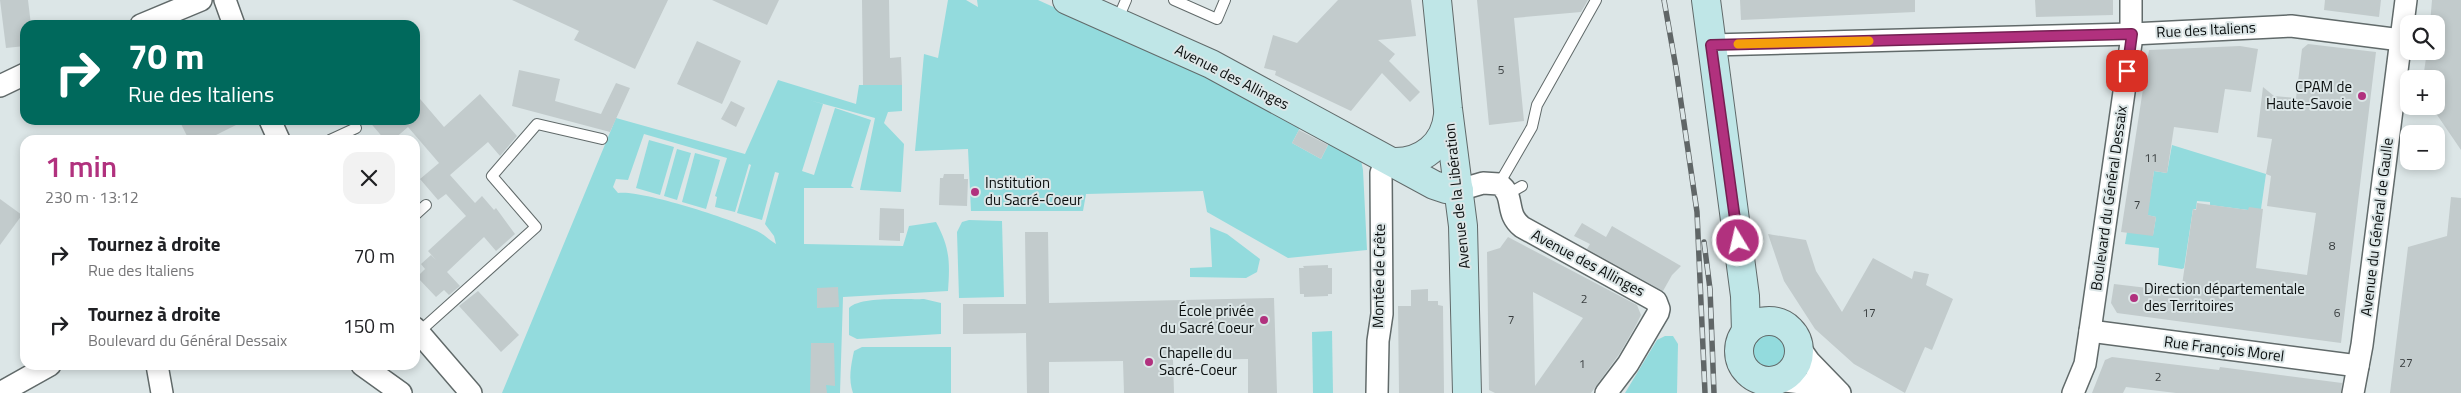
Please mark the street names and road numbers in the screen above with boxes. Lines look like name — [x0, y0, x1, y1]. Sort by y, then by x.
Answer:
street label: Rue des Italiens — [2156, 15, 2256, 44]
street label: Avenue des Allinges — [1171, 38, 1293, 115]
street label: Boulevard du Général Dessaix — [2084, 104, 2133, 292]
street label: Avenue de la Libération — [1437, 122, 1476, 270]
street label: Avenue du Général de Gaulle — [2354, 137, 2399, 317]
street label: Avenue des Allinges — [1527, 223, 1649, 302]
street label: Montée de Crête — [1366, 224, 1391, 328]
street label: Rue François Morel — [2163, 330, 2285, 367]

